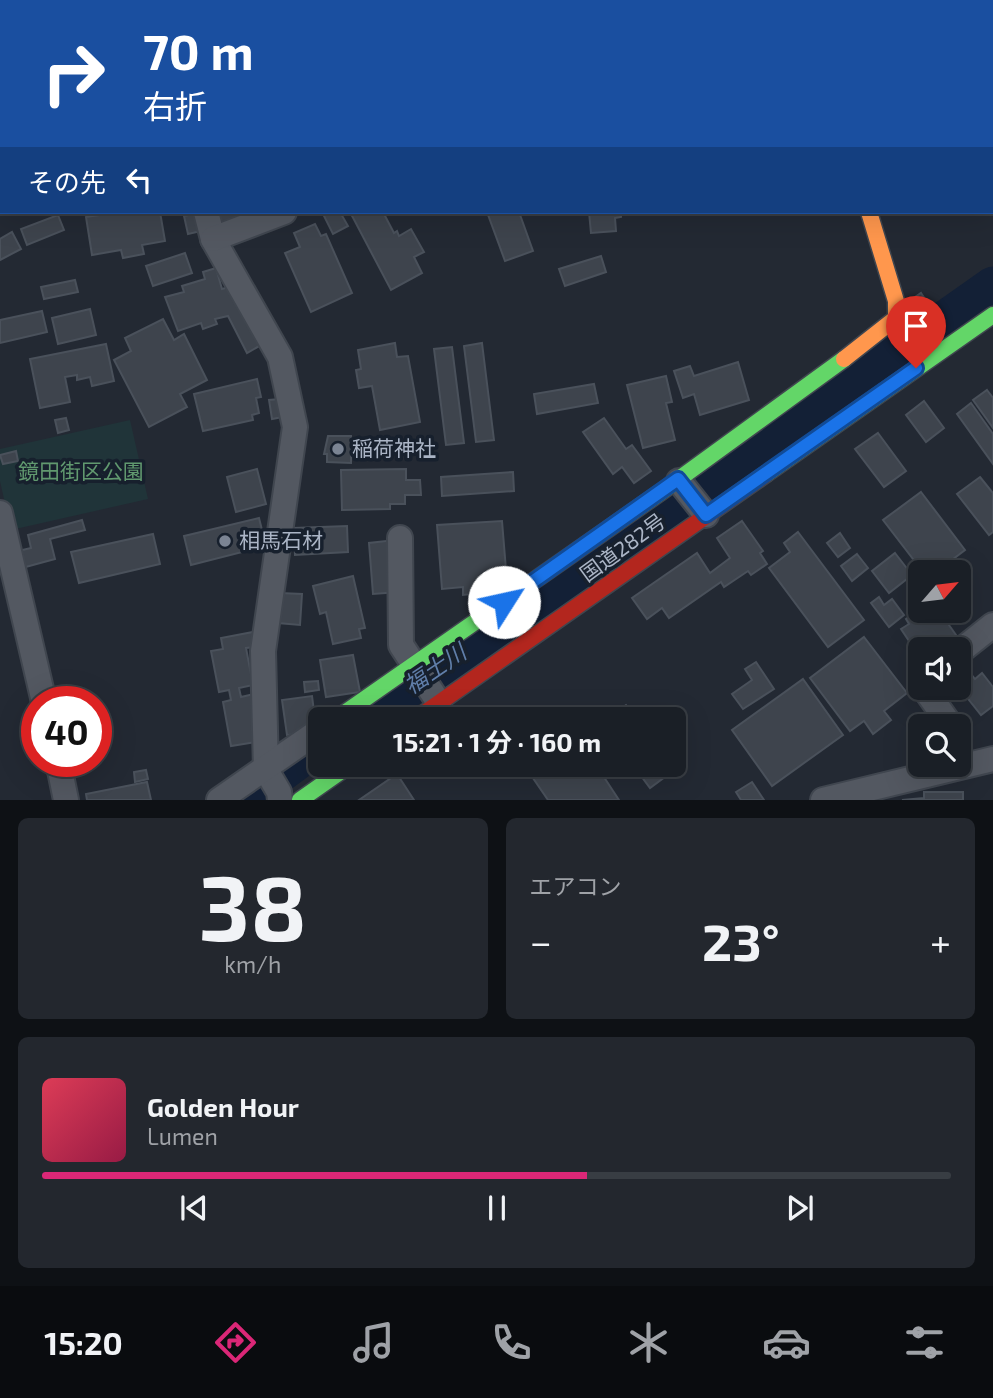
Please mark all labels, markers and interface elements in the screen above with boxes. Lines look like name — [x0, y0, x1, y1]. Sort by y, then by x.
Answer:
text: 70 m — [143, 21, 254, 80]
icon: right — [28, 28, 119, 119]
text: 右折 — [143, 86, 207, 124]
icon: left — [120, 161, 158, 199]
text: その先 — [28, 166, 106, 197]
pin — [886, 296, 946, 368]
icon: arrive — [897, 307, 935, 345]
place label: 稲荷神社 — [352, 435, 436, 460]
marker: 稲荷神社 — [330, 441, 346, 457]
park label: 鏡田街区公園 — [18, 458, 144, 483]
street label: 国道282号 — [575, 507, 670, 586]
place label: 相馬石材 — [239, 527, 323, 552]
marker: 相馬石材 — [217, 533, 233, 549]
north arrow — [908, 560, 971, 623]
map controls — [908, 560, 971, 777]
position arrow — [467, 565, 541, 639]
water label: 福士川 — [398, 636, 473, 699]
button: sound — [908, 637, 971, 700]
speed limit sign: 40 — [21, 686, 112, 777]
button: search — [908, 714, 971, 777]
text: 15:21 · 1 分 · 160 m — [393, 726, 601, 757]
text: 38 — [199, 850, 307, 959]
text: エアコン — [530, 872, 622, 900]
text: 23° — [702, 909, 780, 971]
text: − — [530, 918, 552, 964]
text: + — [930, 918, 951, 964]
text: km/h — [224, 950, 281, 978]
text: Golden Hour — [147, 1091, 299, 1122]
text: Lumen — [147, 1122, 218, 1150]
icon: previous — [175, 1189, 213, 1227]
icon: pause — [478, 1189, 516, 1227]
icon: next — [781, 1189, 819, 1227]
icon: directions — [211, 1318, 260, 1367]
icon: music — [349, 1318, 398, 1367]
icon: phone — [487, 1318, 536, 1367]
icon: climate — [624, 1318, 673, 1367]
icon: car — [762, 1318, 811, 1367]
icon: filters — [900, 1318, 949, 1367]
text: 15:20 — [44, 1323, 123, 1361]

